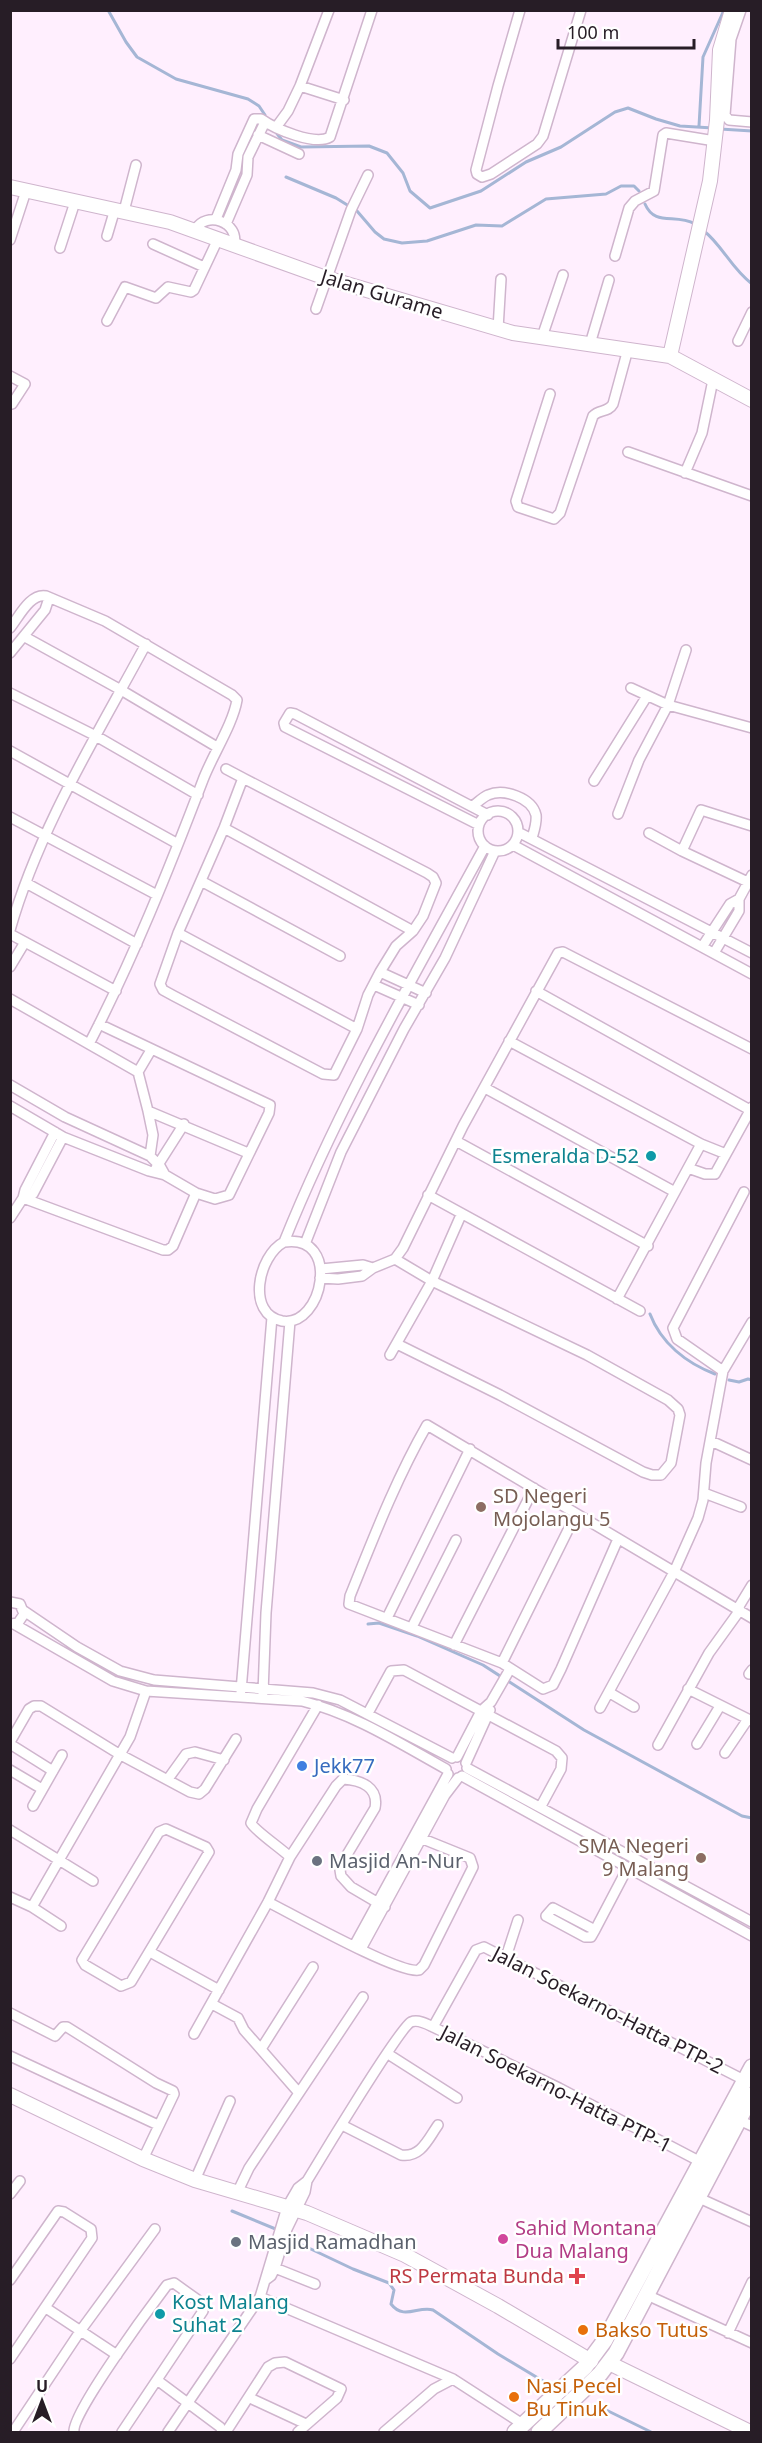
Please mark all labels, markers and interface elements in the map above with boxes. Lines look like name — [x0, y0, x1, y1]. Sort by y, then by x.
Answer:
scale bar — [558, 12, 694, 50]
text: 100 m — [567, 20, 619, 44]
street label: Jalan Gurame — [316, 262, 447, 325]
place label: Esmeralda D-52 — [491, 1142, 639, 1169]
marker: Esmeralda D-52 — [644, 1149, 658, 1163]
place label: SD Negeri Mojolangu 5 — [493, 1482, 611, 1532]
marker: SD Negeri Mojolangu 5 — [474, 1500, 488, 1514]
place label: Jekk77 — [312, 1752, 375, 1779]
marker: Jekk77 — [295, 1759, 309, 1773]
place label: SMA Negeri 9 Malang — [578, 1832, 689, 1882]
place label: Masjid An-Nur — [329, 1847, 463, 1874]
marker: SMA Negeri 9 Malang — [694, 1851, 708, 1865]
marker: Masjid An-Nur — [310, 1854, 324, 1868]
street label: Jalan Soekarno-Hatta PTP-2 — [486, 1938, 728, 2080]
street label: Jalan Soekarno-Hatta PTP-1 — [434, 2017, 676, 2159]
place label: Sahid Montana Dua Malang — [515, 2214, 657, 2264]
place label: Masjid Ramadhan — [248, 2228, 417, 2255]
marker: Sahid Montana Dua Malang — [496, 2232, 510, 2246]
marker: Masjid Ramadhan — [229, 2235, 243, 2249]
place label: RS Permata Bunda — [389, 2262, 564, 2289]
marker: RS Permata Bunda — [568, 2267, 586, 2285]
place label: Kost Malang Suhat 2 — [172, 2288, 289, 2338]
marker: Kost Malang Suhat 2 — [153, 2307, 167, 2321]
place label: Bakso Tutus — [595, 2316, 708, 2343]
marker: Bakso Tutus — [576, 2323, 590, 2337]
north arrow — [12, 2371, 72, 2431]
place label: Nasi Pecel Bu Tinuk — [526, 2372, 622, 2422]
text: U — [36, 2375, 48, 2397]
marker: Nasi Pecel Bu Tinuk — [507, 2390, 521, 2404]

